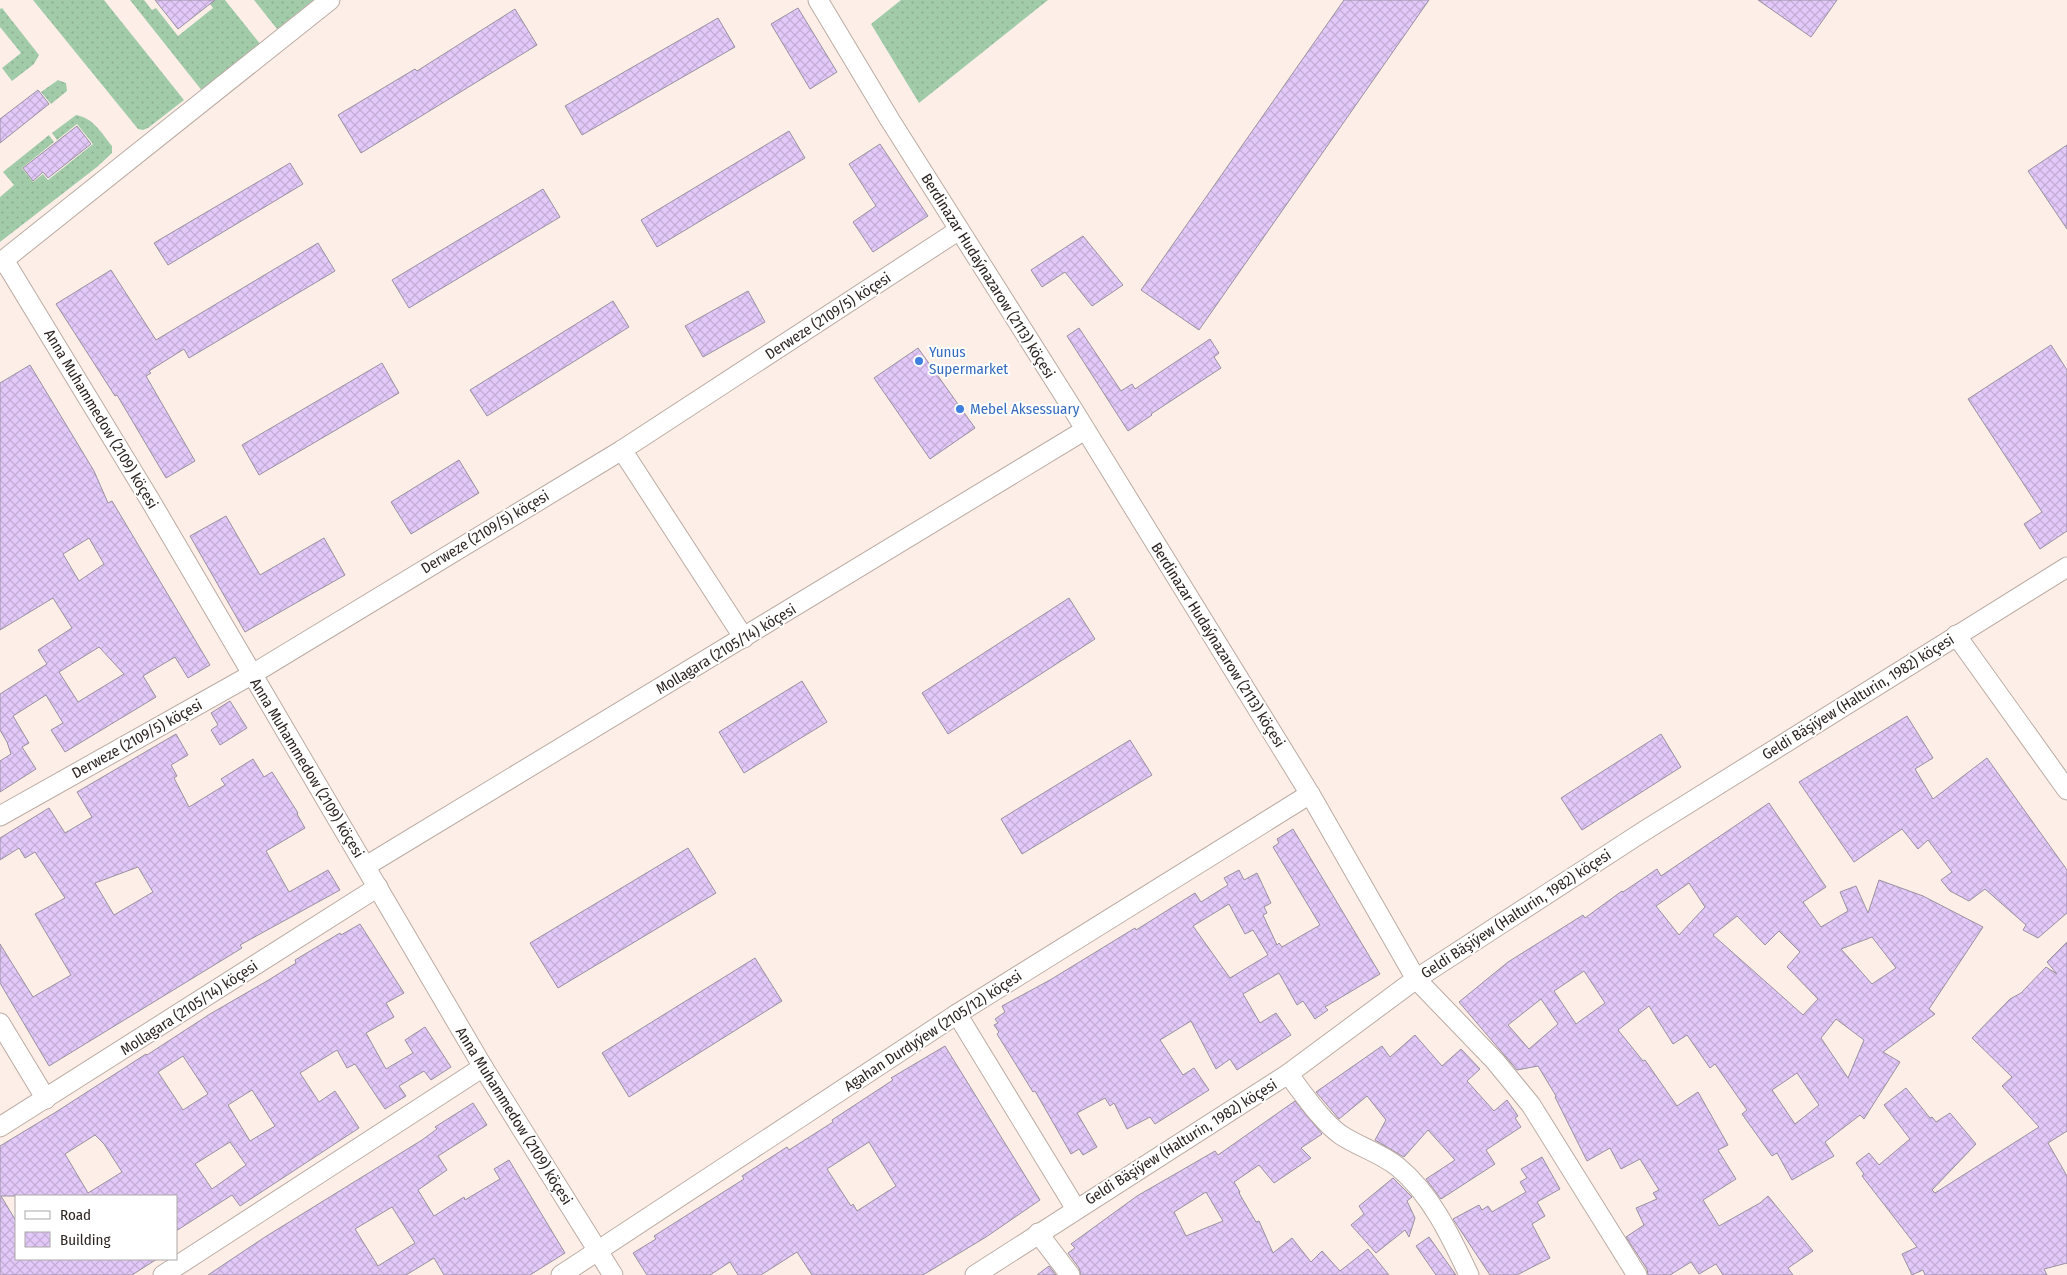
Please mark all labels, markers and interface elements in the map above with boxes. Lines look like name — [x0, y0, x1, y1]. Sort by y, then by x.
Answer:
street label: Berdinazar Hudaýnazarow (2113) köçesi — [917, 170, 1059, 382]
street label: Derweze (2109/5) köçesi — [762, 269, 894, 363]
street label: Anna Muhammedow (2109) köçesi — [40, 326, 162, 512]
place label: Yunus Supermarket — [929, 343, 1008, 378]
marker: Yunus Supermarket — [913, 355, 925, 367]
place label: Mebel Aksessuary — [970, 400, 1080, 418]
marker: Mebel Aksessuary — [954, 403, 966, 415]
street label: Derweze (2109/5) köçesi — [418, 487, 552, 577]
street label: Berdinazar Hudaýnazarow (2113) köçesi — [1147, 539, 1289, 751]
street label: Mollagara (2105/14) köçesi — [653, 600, 799, 698]
street label: Geldi Bäşiýew (Halturin, 1982) köçesi — [1759, 630, 1957, 764]
street label: Anna Muhammedow (2109) köçesi — [246, 675, 368, 861]
street label: Derweze (2109/5) köçesi — [69, 696, 205, 782]
street label: Geldi Bäşiýew (Halturin, 1982) köçesi — [1418, 846, 1614, 982]
street label: Mollagara (2105/14) köçesi — [117, 957, 261, 1059]
street label: Agahan Durdyýew (2105/12) köçesi — [841, 967, 1025, 1095]
street label: Anna Muhammedow (2109) köçesi — [452, 1024, 576, 1208]
street label: Geldi Bäşiýew (Halturin, 1982) köçesi — [1082, 1075, 1280, 1209]
legend — [15, 1195, 178, 1260]
text: Road — [60, 1206, 91, 1224]
text: Building — [60, 1231, 111, 1249]

